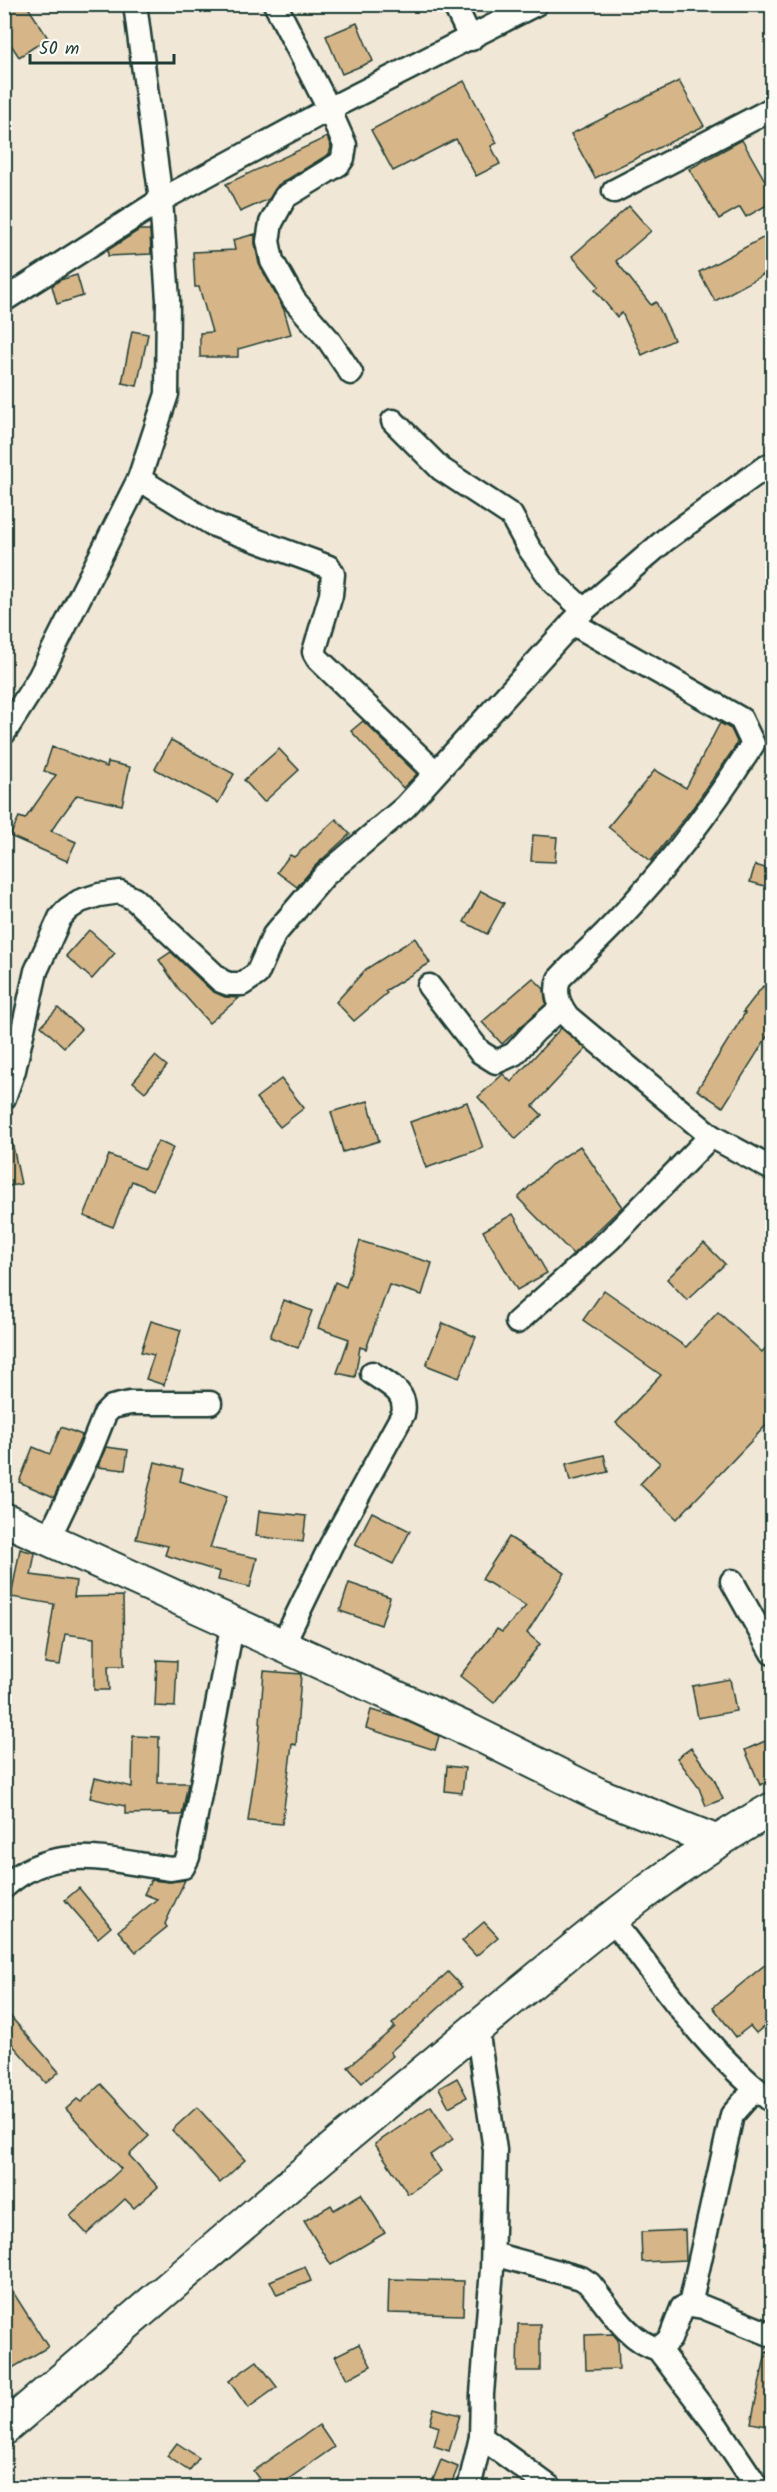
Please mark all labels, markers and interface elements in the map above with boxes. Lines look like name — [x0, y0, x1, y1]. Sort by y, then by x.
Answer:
scale bar — [30, 27, 174, 65]
text: 50 m — [39, 35, 79, 64]

